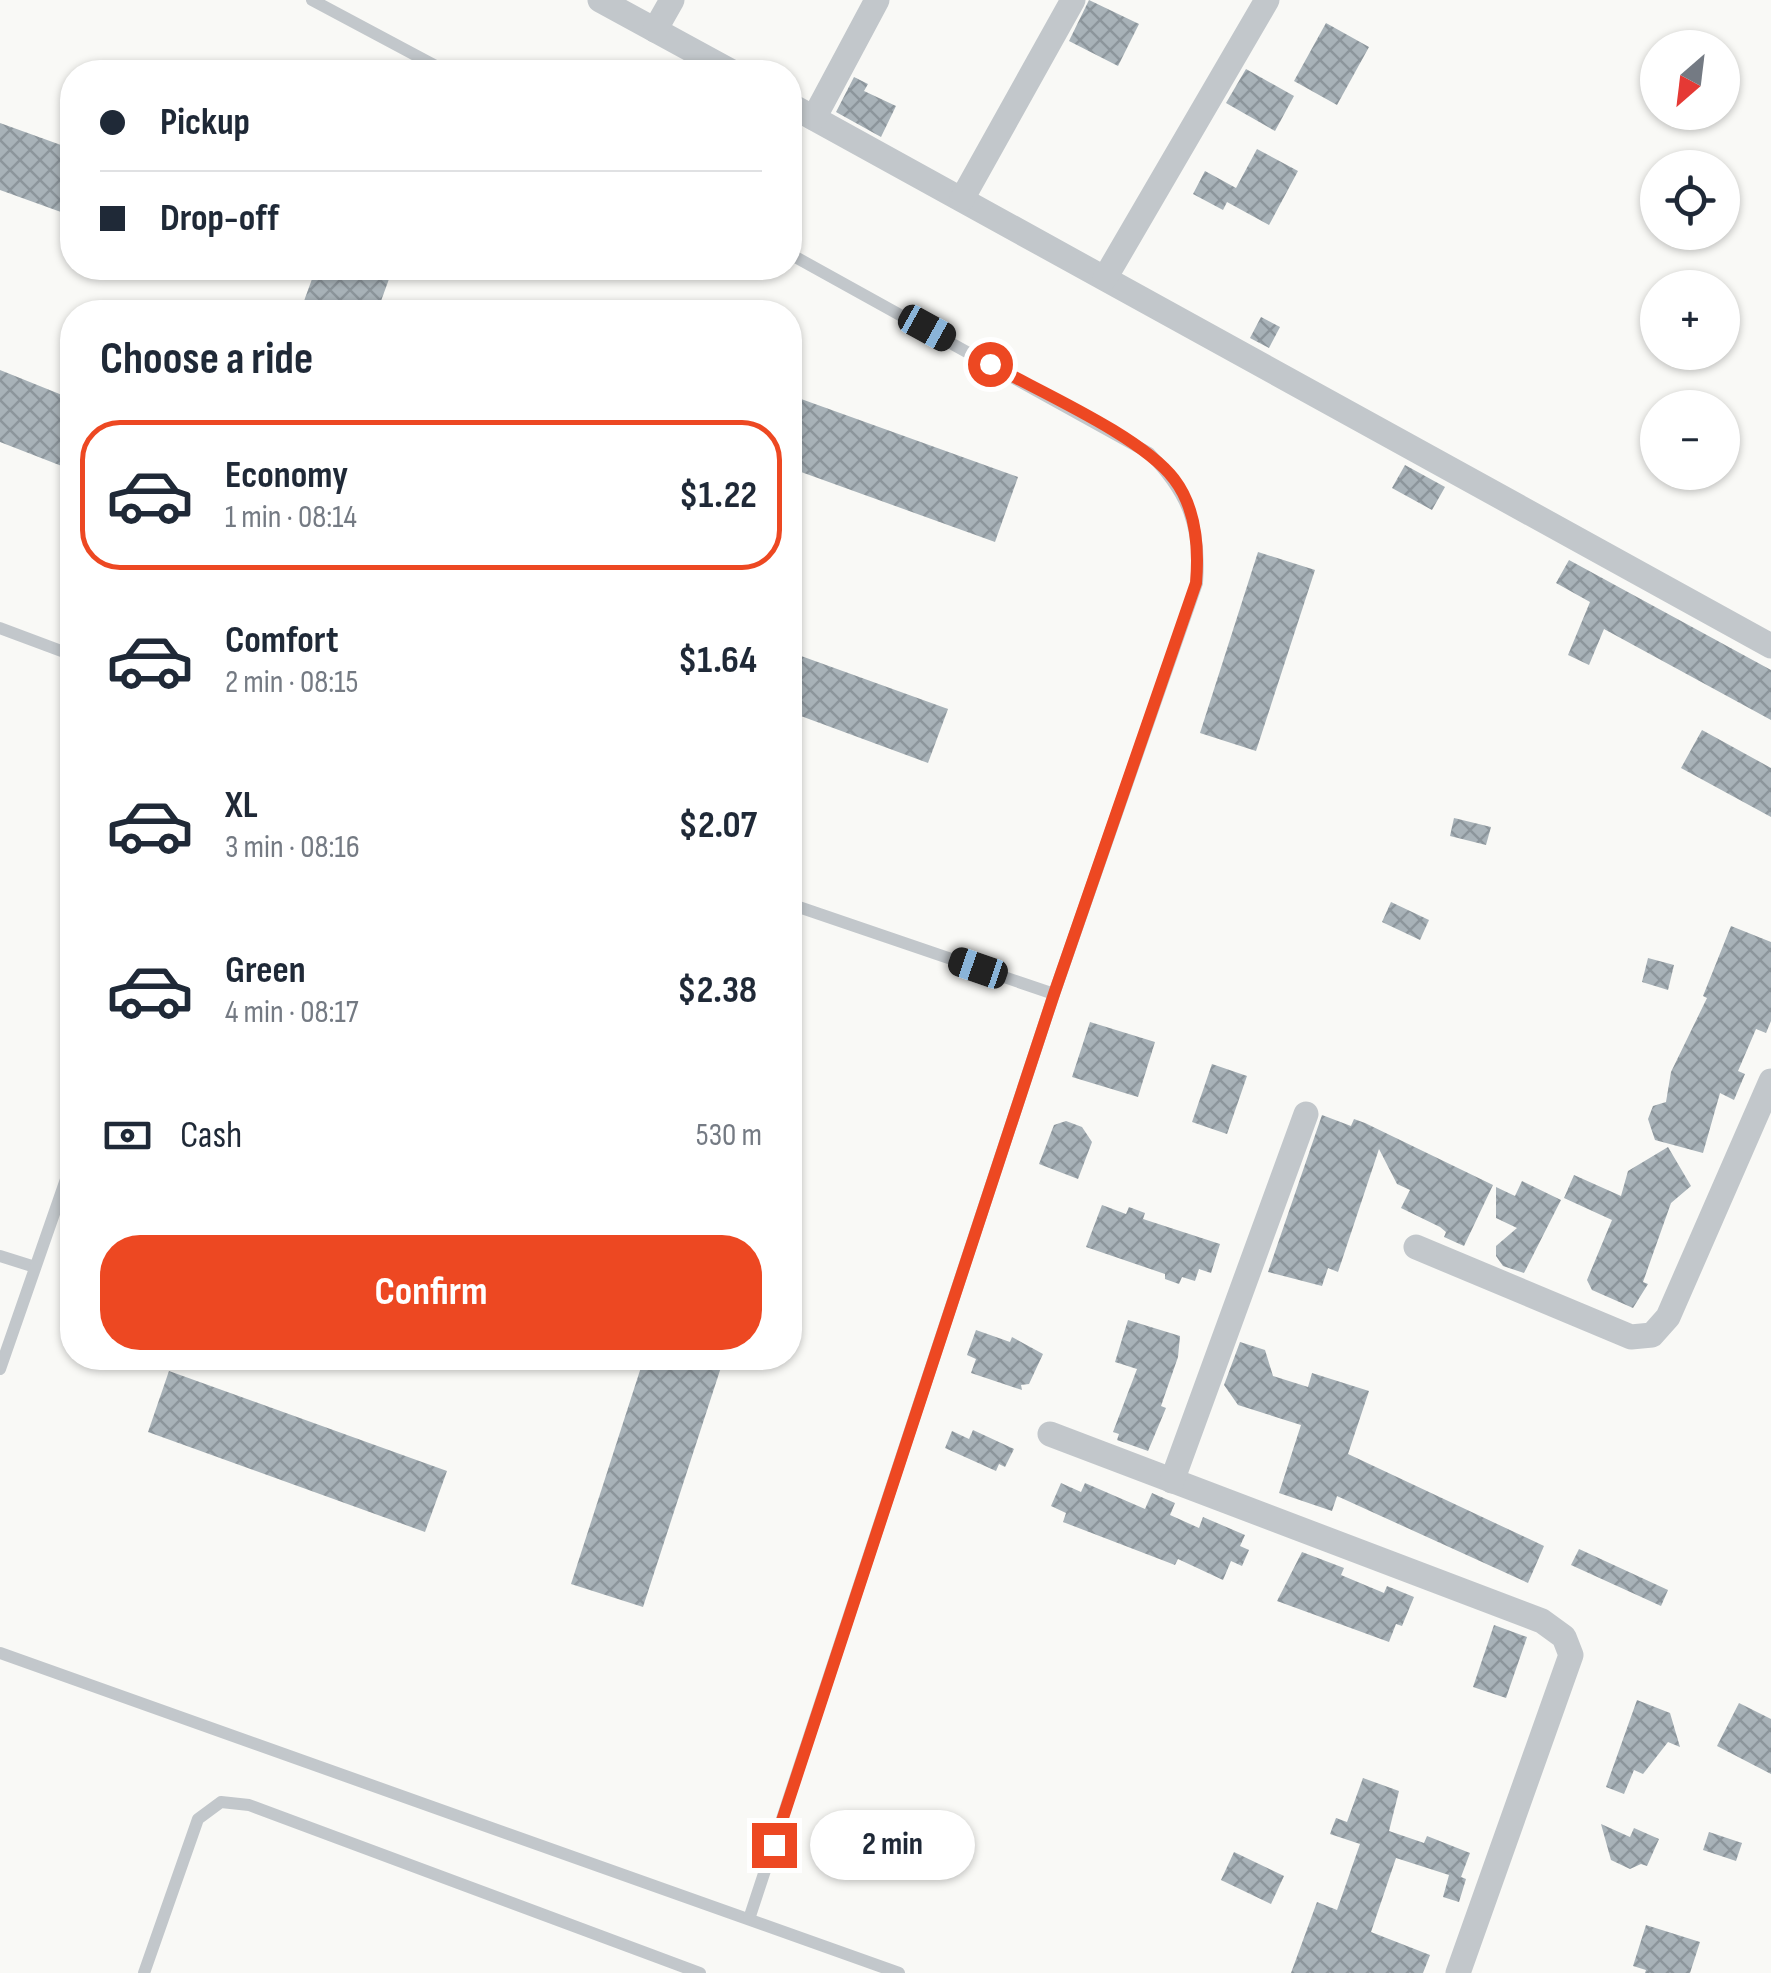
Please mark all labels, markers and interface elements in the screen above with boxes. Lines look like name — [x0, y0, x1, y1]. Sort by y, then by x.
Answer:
north arrow — [1640, 30, 1740, 130]
map controls — [1640, 30, 1740, 490]
text: Pickup — [160, 100, 250, 145]
button: locate — [1640, 150, 1740, 250]
text: Drop-off — [160, 196, 279, 241]
button: + — [1640, 270, 1740, 370]
car — [893, 300, 961, 356]
text: Choose a ride — [100, 332, 313, 387]
route start — [968, 342, 1013, 387]
button: − — [1640, 390, 1740, 490]
icon: car — [105, 450, 195, 540]
text: Economy — [225, 453, 348, 498]
text: $1.22 — [679, 473, 757, 518]
text: 1 min · 08:14 — [225, 498, 357, 537]
icon: car — [105, 615, 195, 705]
text: Comfort — [225, 618, 339, 663]
text: $1.64 — [678, 638, 757, 683]
text: 2 min · 08:15 — [225, 663, 358, 702]
icon: car — [105, 780, 195, 870]
text: XL — [225, 783, 258, 828]
text: $2.07 — [679, 803, 757, 848]
text: 3 min · 08:16 — [225, 828, 360, 867]
car — [945, 944, 1011, 992]
icon: car — [105, 945, 195, 1035]
text: Green — [225, 948, 306, 993]
text: $2.38 — [677, 968, 757, 1013]
text: 4 min · 08:17 — [225, 993, 358, 1032]
icon: cash — [100, 1108, 155, 1163]
text: Cash — [180, 1113, 242, 1158]
text: 530 m — [696, 1116, 762, 1155]
button: Confirm — [100, 1235, 762, 1350]
callout: 2 min — [809, 1810, 974, 1880]
route end — [752, 1823, 797, 1868]
text: 2 min — [862, 1825, 923, 1864]

